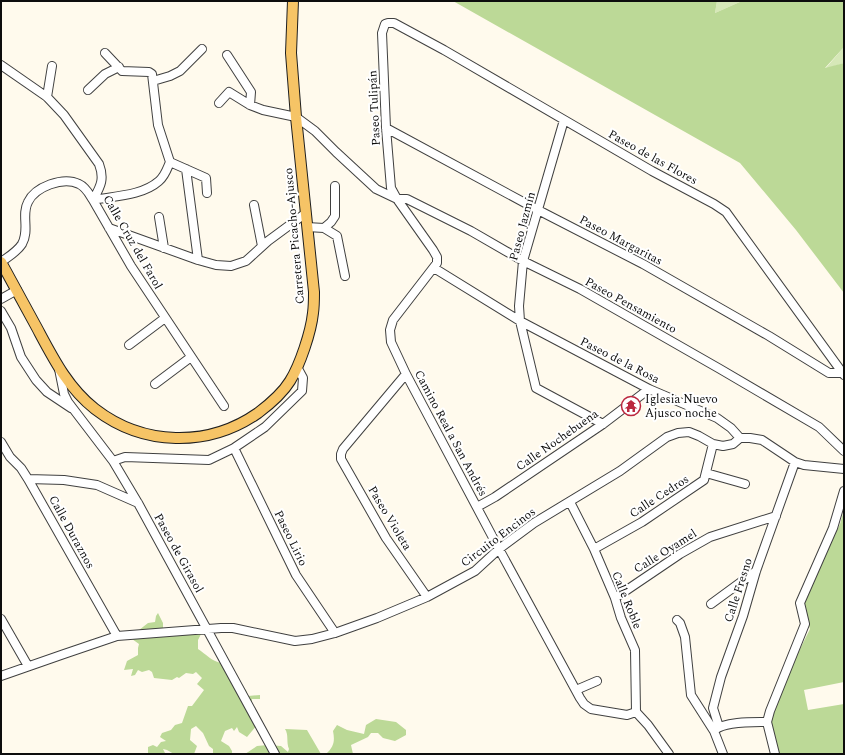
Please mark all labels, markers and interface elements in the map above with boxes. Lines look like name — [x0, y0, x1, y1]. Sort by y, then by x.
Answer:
street label: Paseo Tulipán — [363, 70, 386, 146]
street label: Paseo de las Flores — [605, 125, 701, 190]
street label: Carretera Picacho-Ajusco — [279, 167, 310, 305]
street label: Paseo Jazmín — [504, 190, 541, 263]
street label: Calle Cruz del Farol — [98, 192, 167, 293]
street label: Paseo Margaritas — [576, 210, 666, 270]
street label: Paseo Pensamiento — [581, 272, 680, 339]
street label: Paseo de la Rosa — [577, 332, 663, 389]
street label: Camino Real a San Andrés — [409, 367, 492, 500]
place label: Iglesia Nuevo Ajusco noche — [645, 390, 718, 423]
temple icon: Iglesia Nuevo Ajusco noche — [620, 395, 642, 417]
street label: Calle Nochebuena — [512, 405, 603, 476]
street label: Calle Cedros — [626, 470, 693, 523]
street label: Paseo Violeta — [363, 482, 416, 554]
street label: Calle Duraznos — [44, 492, 100, 572]
street label: Circuito Encinos — [457, 503, 540, 572]
street label: Paseo Lirio — [269, 507, 312, 569]
street label: Paseo de Girasol — [149, 510, 208, 596]
street label: Calle Oyamel — [630, 524, 701, 578]
street label: Calle Fresno — [719, 556, 758, 625]
street label: Calle Roble — [606, 568, 647, 632]

